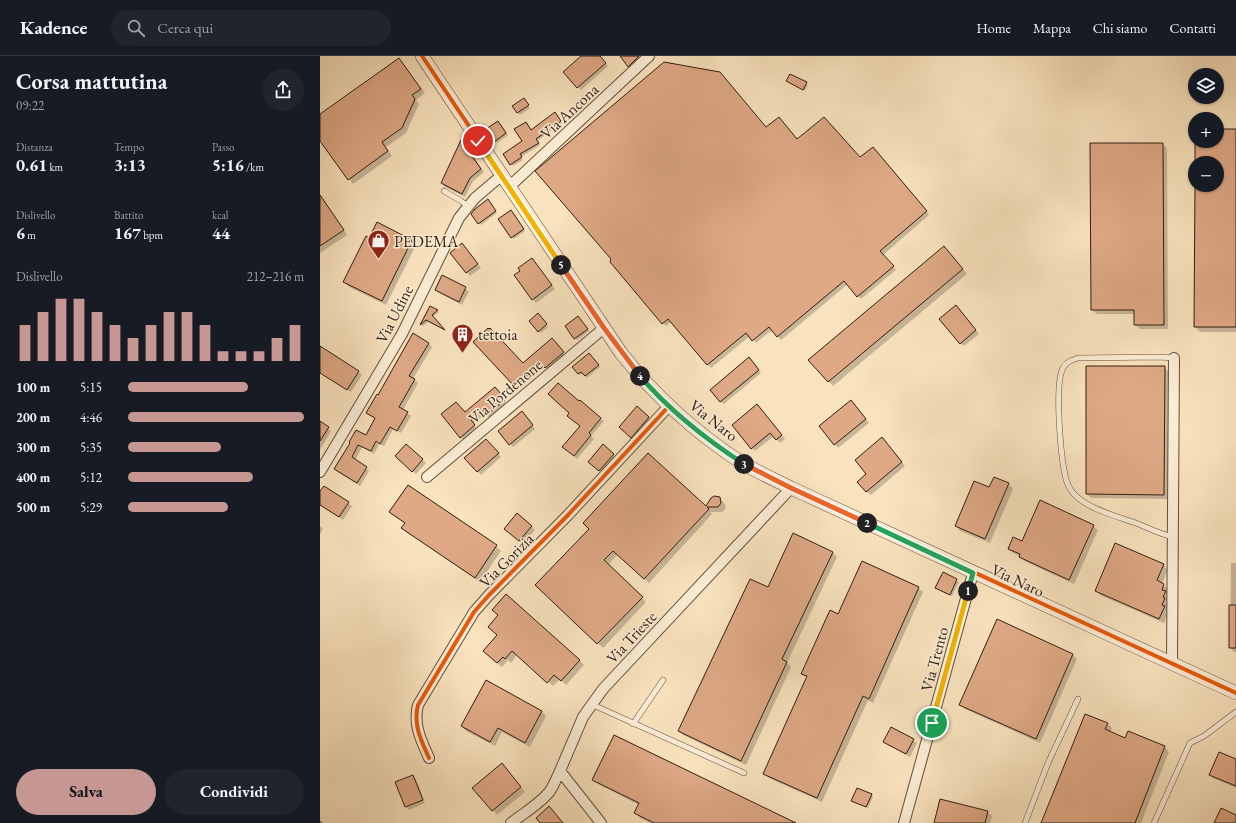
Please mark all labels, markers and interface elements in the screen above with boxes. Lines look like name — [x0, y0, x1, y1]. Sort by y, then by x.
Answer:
search box — [111, 10, 391, 46]
text: Kadence — [20, 15, 87, 40]
icon: search — [125, 17, 147, 39]
text: Cerca qui — [157, 18, 213, 37]
text: Home — [976, 19, 1011, 37]
text: Mappa — [1033, 19, 1071, 37]
text: Chi siamo — [1093, 19, 1148, 37]
text: Contatti — [1170, 19, 1216, 37]
text: Corsa mattutina — [16, 67, 167, 96]
map controls — [1188, 68, 1224, 192]
button: layers — [1188, 68, 1224, 104]
button: share — [262, 69, 304, 111]
street label: Via Ancona — [536, 79, 603, 144]
text: 09:22 — [16, 97, 44, 114]
button: + — [1188, 112, 1224, 148]
pin — [461, 124, 495, 158]
icon: check — [467, 130, 489, 152]
text: Distanza — [16, 140, 53, 154]
text: Tempo — [114, 140, 144, 154]
text: Passo — [212, 140, 234, 154]
text: 0.61 — [16, 154, 47, 176]
text: 3:13 — [114, 154, 146, 176]
text: 5:16 — [212, 154, 244, 176]
button: − — [1188, 156, 1224, 192]
text: km — [47, 160, 63, 174]
text: /km — [244, 160, 264, 174]
text: Dislivello — [16, 208, 55, 222]
text: Battito — [114, 208, 143, 222]
text: kcal — [212, 208, 229, 222]
text: 6 — [16, 222, 25, 244]
text: 167 — [114, 222, 141, 244]
text: 44 — [212, 222, 230, 244]
text: m — [25, 228, 36, 242]
text: bpm — [141, 228, 163, 242]
shop icon: PEDEMA — [365, 228, 391, 261]
place label: PEDEMA — [394, 231, 459, 252]
pin: 5 — [551, 255, 571, 275]
text: 5 — [558, 258, 564, 272]
text: Dislivello — [16, 268, 63, 285]
text: 212–216 m — [247, 268, 304, 285]
street label: Via Udine — [371, 282, 418, 347]
building icon: tettoia — [449, 321, 475, 354]
place label: tettoia — [478, 324, 518, 345]
street label: Via Pordenone — [464, 354, 547, 429]
pin: 4 — [630, 366, 650, 386]
text: 4 — [637, 369, 643, 383]
text: 100 m — [16, 379, 50, 396]
text: 5:15 — [80, 379, 102, 396]
street label: Via Naro — [685, 395, 742, 446]
text: 200 m — [16, 409, 50, 426]
text: 4:46 — [80, 409, 102, 426]
text: 300 m — [16, 439, 50, 456]
text: 5:35 — [80, 439, 102, 456]
pin: 3 — [734, 454, 754, 474]
text: 3 — [741, 457, 747, 471]
text: 400 m — [16, 469, 50, 486]
text: 5:12 — [80, 469, 102, 486]
text: 500 m — [16, 499, 50, 516]
text: 5:29 — [80, 499, 102, 516]
pin: 2 — [857, 513, 877, 533]
text: 2 — [864, 516, 870, 530]
street label: Via Gorizia — [474, 528, 539, 592]
street label: Via Naro — [988, 559, 1048, 602]
pin: 1 — [958, 581, 978, 601]
text: 1 — [965, 584, 971, 598]
street label: Via Trieste — [602, 606, 661, 668]
street label: Via Trento — [916, 624, 953, 694]
pin — [915, 706, 949, 740]
icon: arrive — [921, 712, 943, 734]
button: Salva — [16, 769, 156, 815]
button: Condividi — [164, 769, 304, 815]

